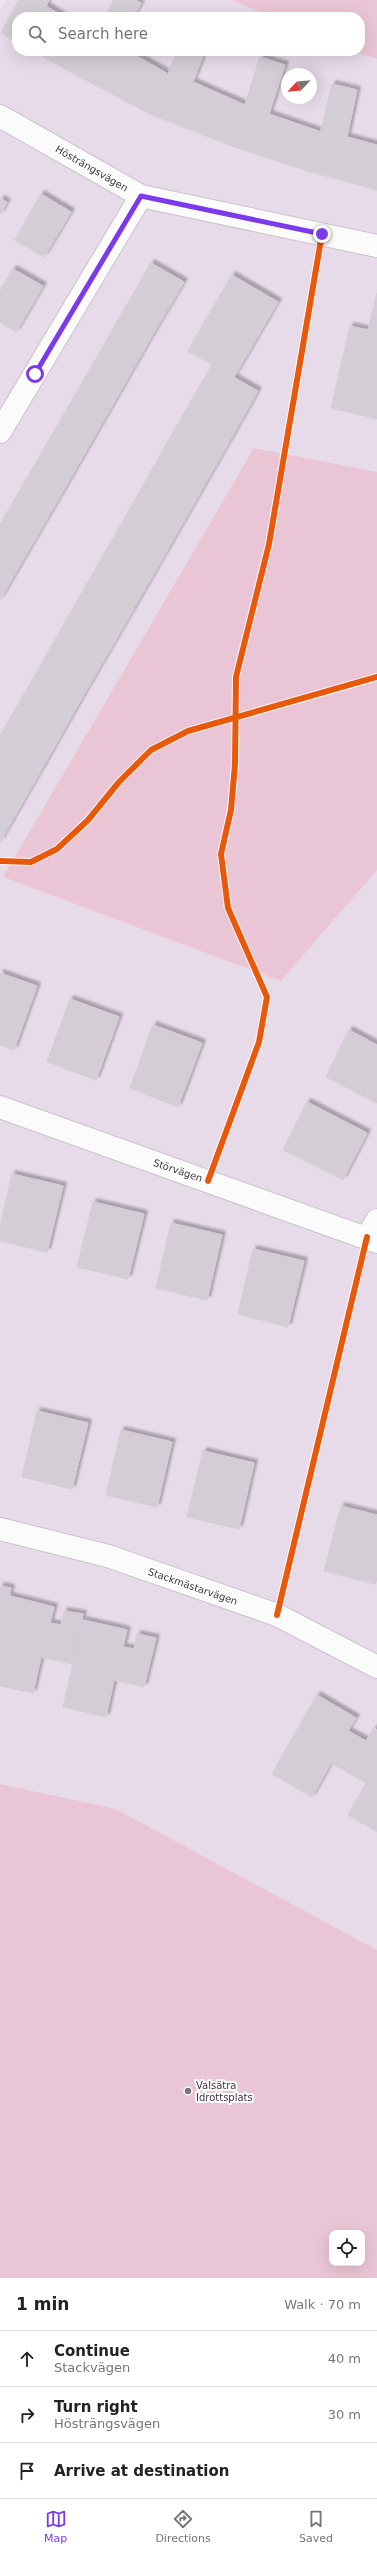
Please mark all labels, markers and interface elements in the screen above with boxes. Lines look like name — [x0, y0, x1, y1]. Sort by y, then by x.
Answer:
search box — [12, 12, 365, 56]
icon: search — [26, 23, 48, 45]
text: Search here — [58, 25, 148, 43]
north arrow — [281, 68, 317, 104]
street label: Hösträngsvägen — [54, 143, 130, 194]
route end — [313, 225, 331, 243]
route start — [26, 365, 44, 383]
street label: Störvägen — [152, 1157, 204, 1184]
street label: Stackmästarvägen — [147, 1566, 239, 1607]
place label: Valsätra Idrottsplats — [196, 2080, 253, 2103]
marker: Valsätra Idrottsplats — [183, 2086, 193, 2096]
map controls — [329, 2230, 365, 2266]
button: locate — [329, 2230, 365, 2266]
text: 1 min — [16, 2294, 69, 2314]
text: Walk · 70 m — [284, 2297, 361, 2312]
text: Continue — [54, 2342, 130, 2360]
icon: ahead — [16, 2348, 38, 2370]
text: 40 m — [328, 2351, 361, 2366]
text: Stackvägen — [54, 2360, 130, 2375]
text: Turn right — [54, 2398, 138, 2416]
icon: right — [16, 2404, 38, 2426]
text: 30 m — [328, 2407, 361, 2422]
text: Hösträngsvägen — [54, 2416, 160, 2431]
icon: arrive — [16, 2460, 38, 2482]
text: Arrive at destination — [54, 2462, 229, 2480]
tab: Map — [44, 2508, 67, 2545]
tab: Directions — [155, 2508, 211, 2545]
tab: Saved — [299, 2508, 333, 2545]

